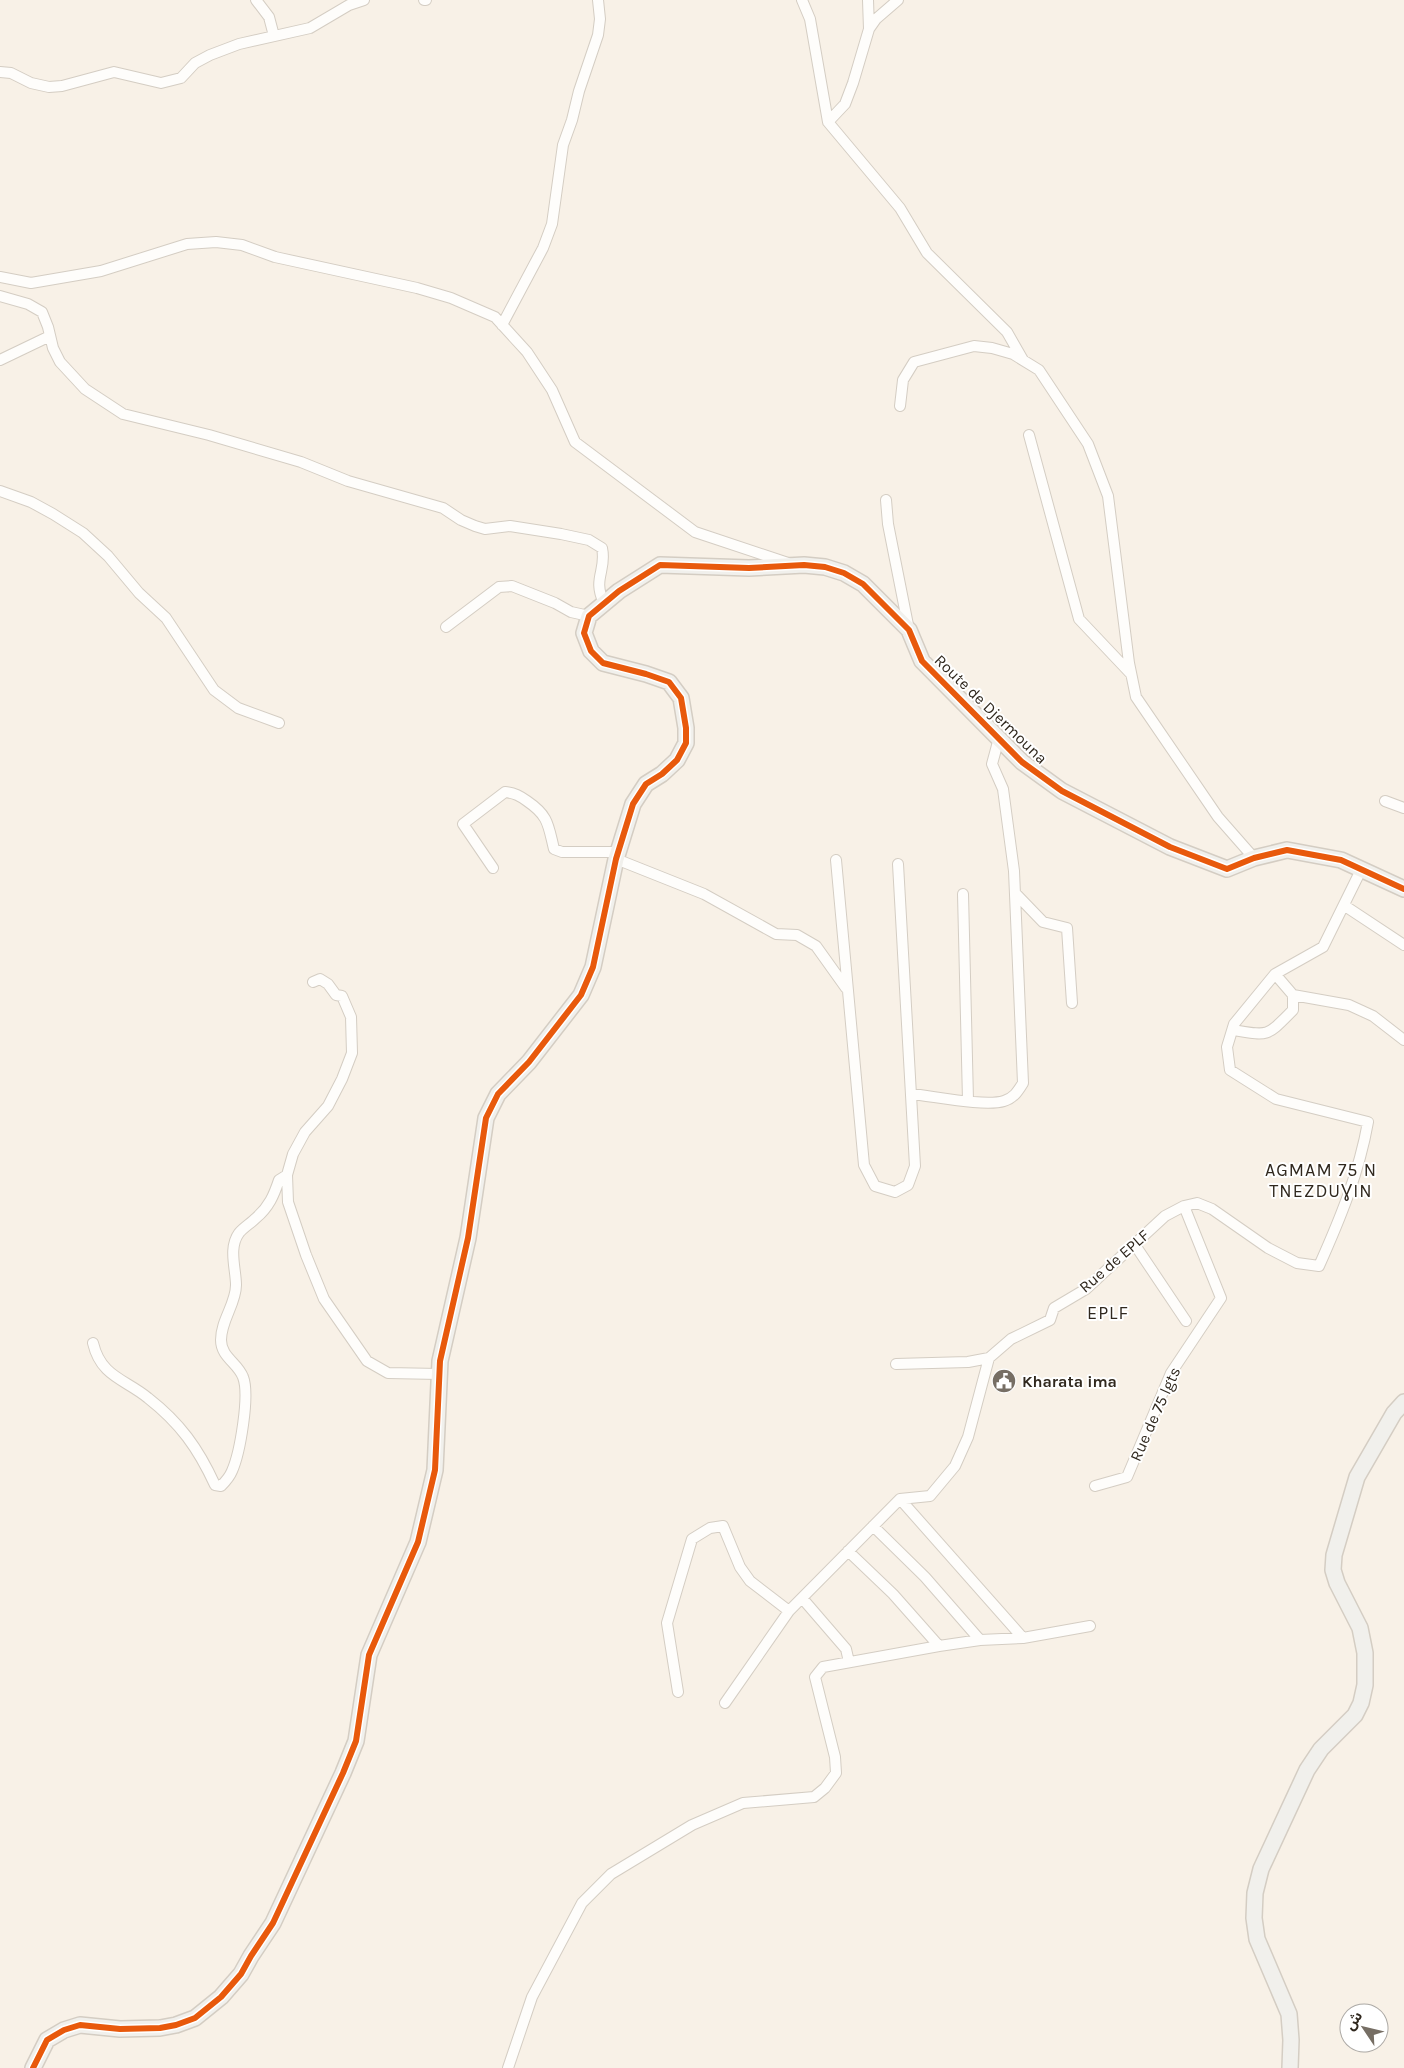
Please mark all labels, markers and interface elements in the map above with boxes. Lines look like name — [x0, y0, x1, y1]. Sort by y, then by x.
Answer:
street label: Route de Djermouna — [931, 650, 1051, 768]
district label: AGMAM 75 N TNEZDUƔIN — [1265, 1159, 1377, 1202]
street label: Rue de EPLF — [1075, 1225, 1153, 1297]
district label: EPLF — [1087, 1302, 1129, 1324]
street label: Rue de 75 lgts — [1126, 1364, 1184, 1464]
public building icon: Kharata ima — [991, 1368, 1017, 1394]
place label: Kharata ima — [1022, 1372, 1117, 1391]
north arrow — [1339, 2003, 1389, 2053]
text: ش — [1341, 2008, 1366, 2034]

